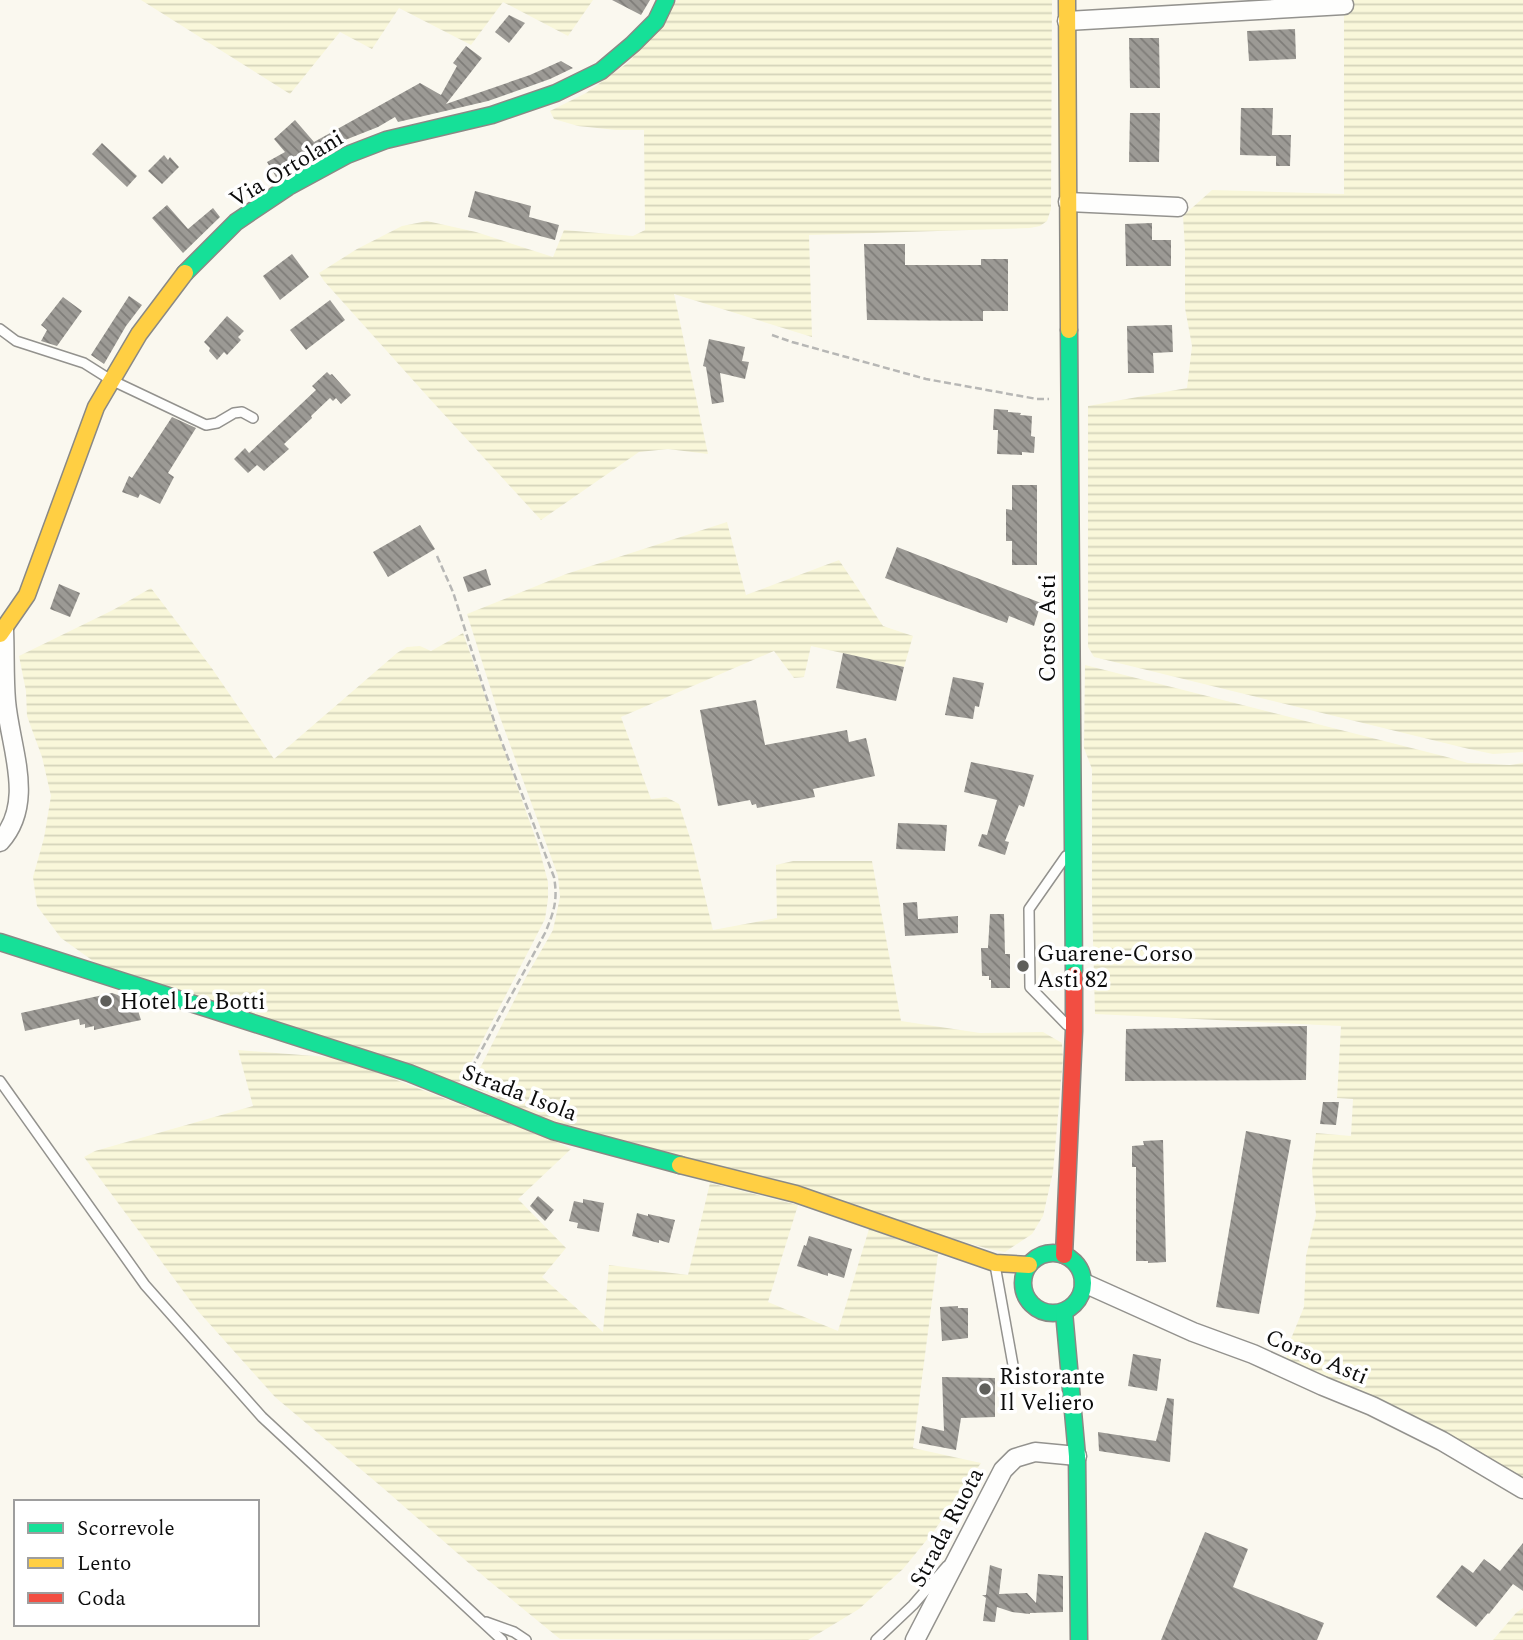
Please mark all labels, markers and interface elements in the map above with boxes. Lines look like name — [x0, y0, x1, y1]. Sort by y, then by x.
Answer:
street label: Via Ortolani — [223, 121, 351, 217]
street label: Corso Asti — [1031, 574, 1066, 682]
place label: Guarene-Corso Asti 82 — [1037, 937, 1193, 998]
marker: Guarene-Corso Asti 82 — [1015, 958, 1031, 974]
place label: Hotel Le Botti — [120, 985, 266, 1020]
marker: Hotel Le Botti — [98, 993, 114, 1009]
street label: Strada Isola — [457, 1055, 582, 1131]
street label: Corso Asti — [1260, 1320, 1373, 1395]
place label: Ristorante Il Veliero — [999, 1360, 1105, 1421]
marker: Ristorante Il Veliero — [977, 1381, 993, 1397]
street label: Strada Ruota — [901, 1462, 994, 1594]
legend — [14, 1500, 259, 1626]
text: Scorrevole — [77, 1513, 175, 1545]
text: Lento — [77, 1548, 131, 1580]
text: Coda — [77, 1583, 126, 1615]

